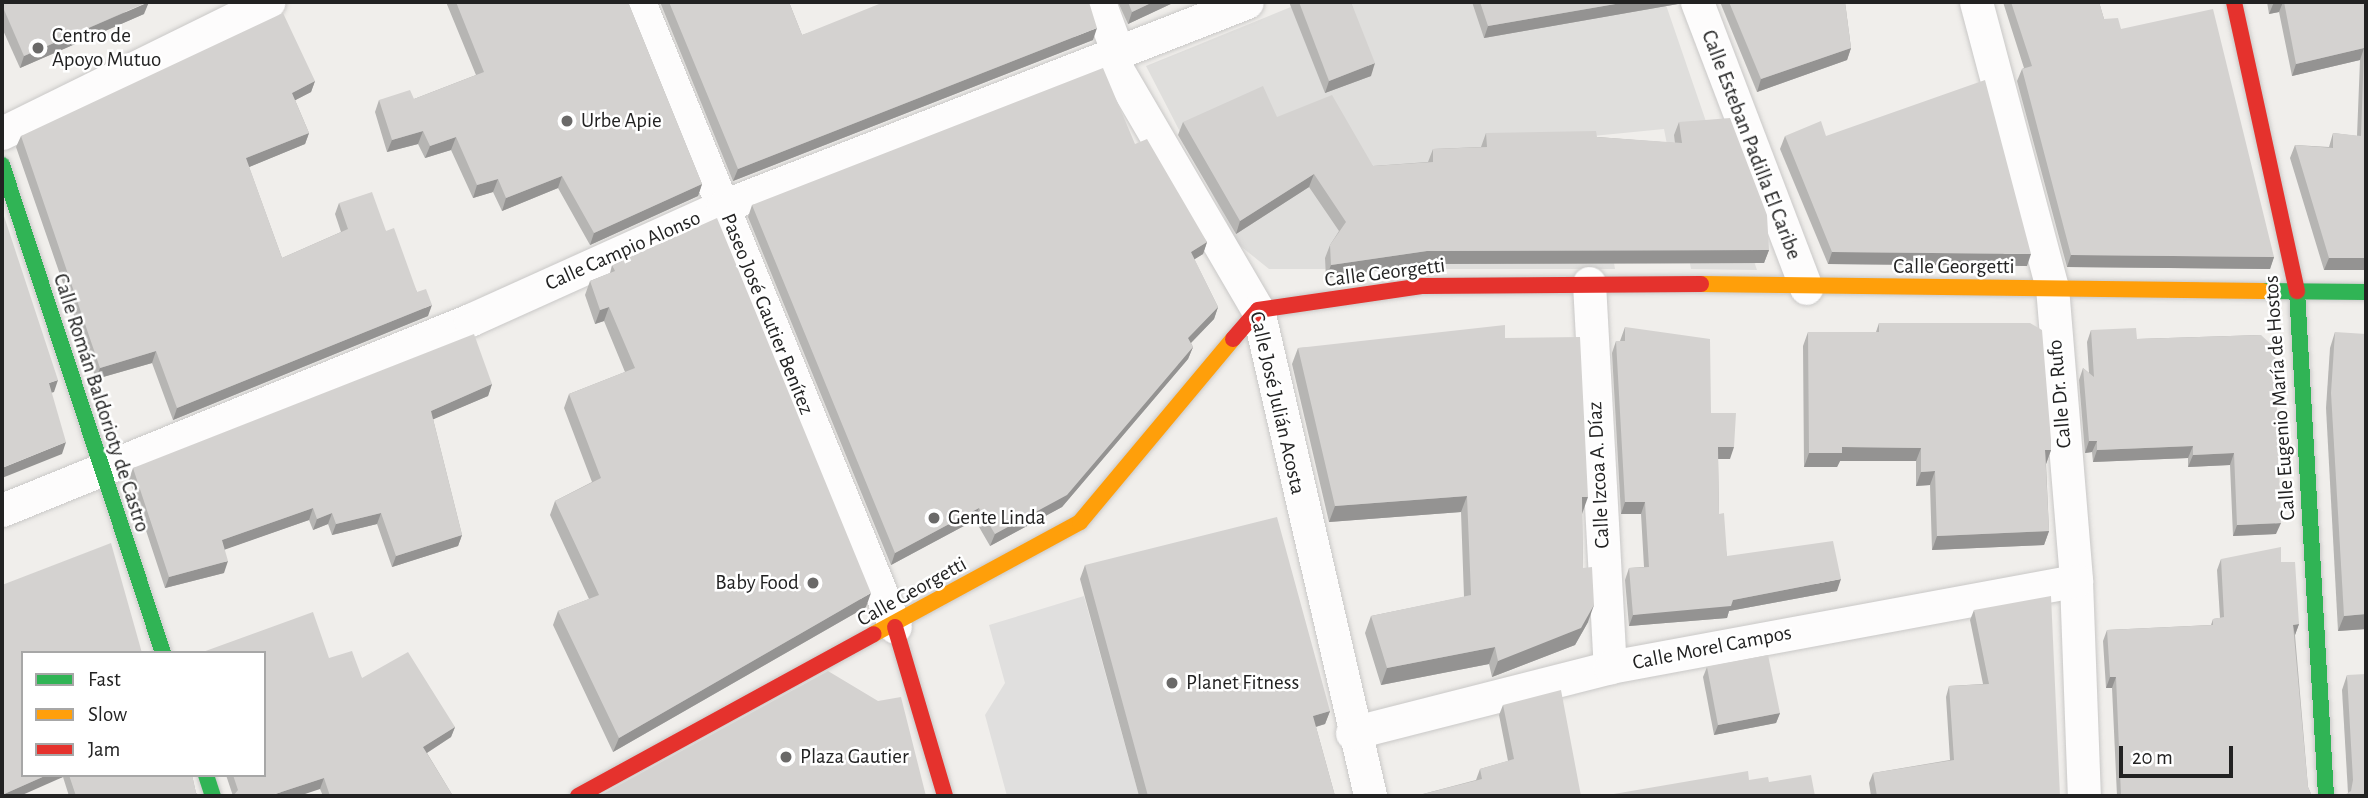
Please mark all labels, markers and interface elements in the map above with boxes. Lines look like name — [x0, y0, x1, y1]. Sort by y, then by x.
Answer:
place label: Centro de Apoyo Mutuo — [52, 23, 161, 73]
street label: Calle Esteban Padilla El Caribe — [1696, 27, 1806, 263]
marker: Centro de Apoyo Mutuo — [30, 40, 46, 56]
place label: Urbe Apie — [581, 108, 662, 134]
marker: Urbe Apie — [559, 113, 575, 129]
street label: Calle Campio Alonso — [541, 205, 705, 297]
street label: Paseo José Gautier Benítez — [715, 210, 819, 418]
street label: Calle Georgetti — [1323, 253, 1447, 293]
street label: Calle Georgetti — [1893, 254, 2015, 280]
street label: Calle Román Baldorioty de Castro — [47, 271, 155, 535]
street label: Calle Eugenio María de Hostos — [2259, 275, 2301, 521]
street label: Calle José Julián Acosta — [1244, 309, 1310, 497]
street label: Calle Dr. Rufo — [2043, 339, 2077, 449]
street label: Calle Izcoa A. Díaz — [1583, 401, 1615, 549]
place label: Gente Linda — [948, 505, 1045, 531]
marker: Gente Linda — [926, 510, 942, 526]
street label: Calle Georgetti — [853, 552, 971, 632]
place label: Baby Food — [715, 570, 799, 596]
marker: Baby Food — [805, 575, 821, 591]
street label: Calle Morel Campos — [1630, 620, 1794, 676]
legend — [21, 651, 266, 777]
text: Fast — [88, 669, 121, 690]
place label: Planet Fitness — [1186, 670, 1299, 696]
marker: Planet Fitness — [1164, 675, 1180, 691]
text: Slow — [88, 704, 127, 725]
scale bar — [2123, 732, 2237, 776]
text: Jam — [88, 739, 120, 760]
place label: Plaza Gautier — [800, 744, 909, 770]
text: 20 m — [2132, 747, 2173, 768]
marker: Plaza Gautier — [778, 749, 794, 765]

